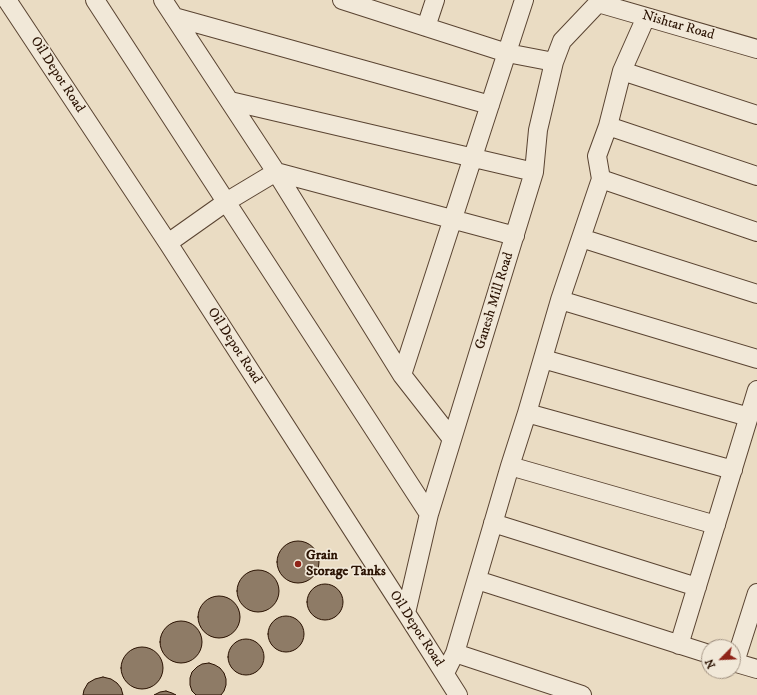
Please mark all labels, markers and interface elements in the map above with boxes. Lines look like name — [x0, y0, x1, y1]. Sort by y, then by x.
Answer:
street label: Nishtar Road — [640, 8, 716, 44]
street label: Oil Depot Road — [26, 34, 88, 116]
street label: Ganesh Mill Road — [472, 250, 518, 352]
street label: Oil Depot Road — [203, 305, 265, 387]
place label: Grain Storage Tanks — [306, 548, 386, 580]
marker: Grain Storage Tanks — [293, 559, 303, 569]
street label: Oil Depot Road — [385, 588, 447, 670]
north arrow — [701, 639, 741, 679]
text: N — [703, 657, 719, 670]

